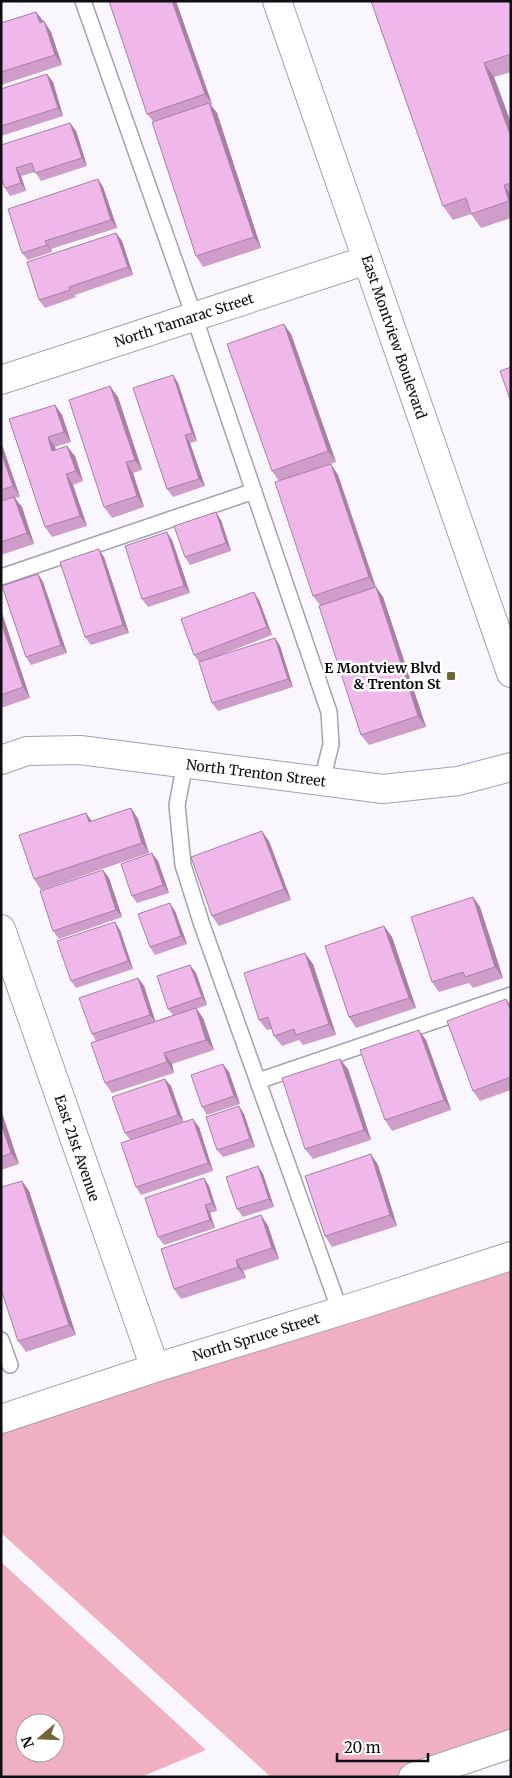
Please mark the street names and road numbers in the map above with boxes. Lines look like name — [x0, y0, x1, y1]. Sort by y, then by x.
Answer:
street label: East Montview Boulevard — [357, 253, 431, 422]
street label: North Tamarac Street — [112, 289, 257, 351]
street label: North Trenton Street — [185, 755, 328, 791]
street label: East 21st Avenue — [50, 1092, 104, 1204]
street label: North Spruce Street — [190, 1309, 322, 1365]

